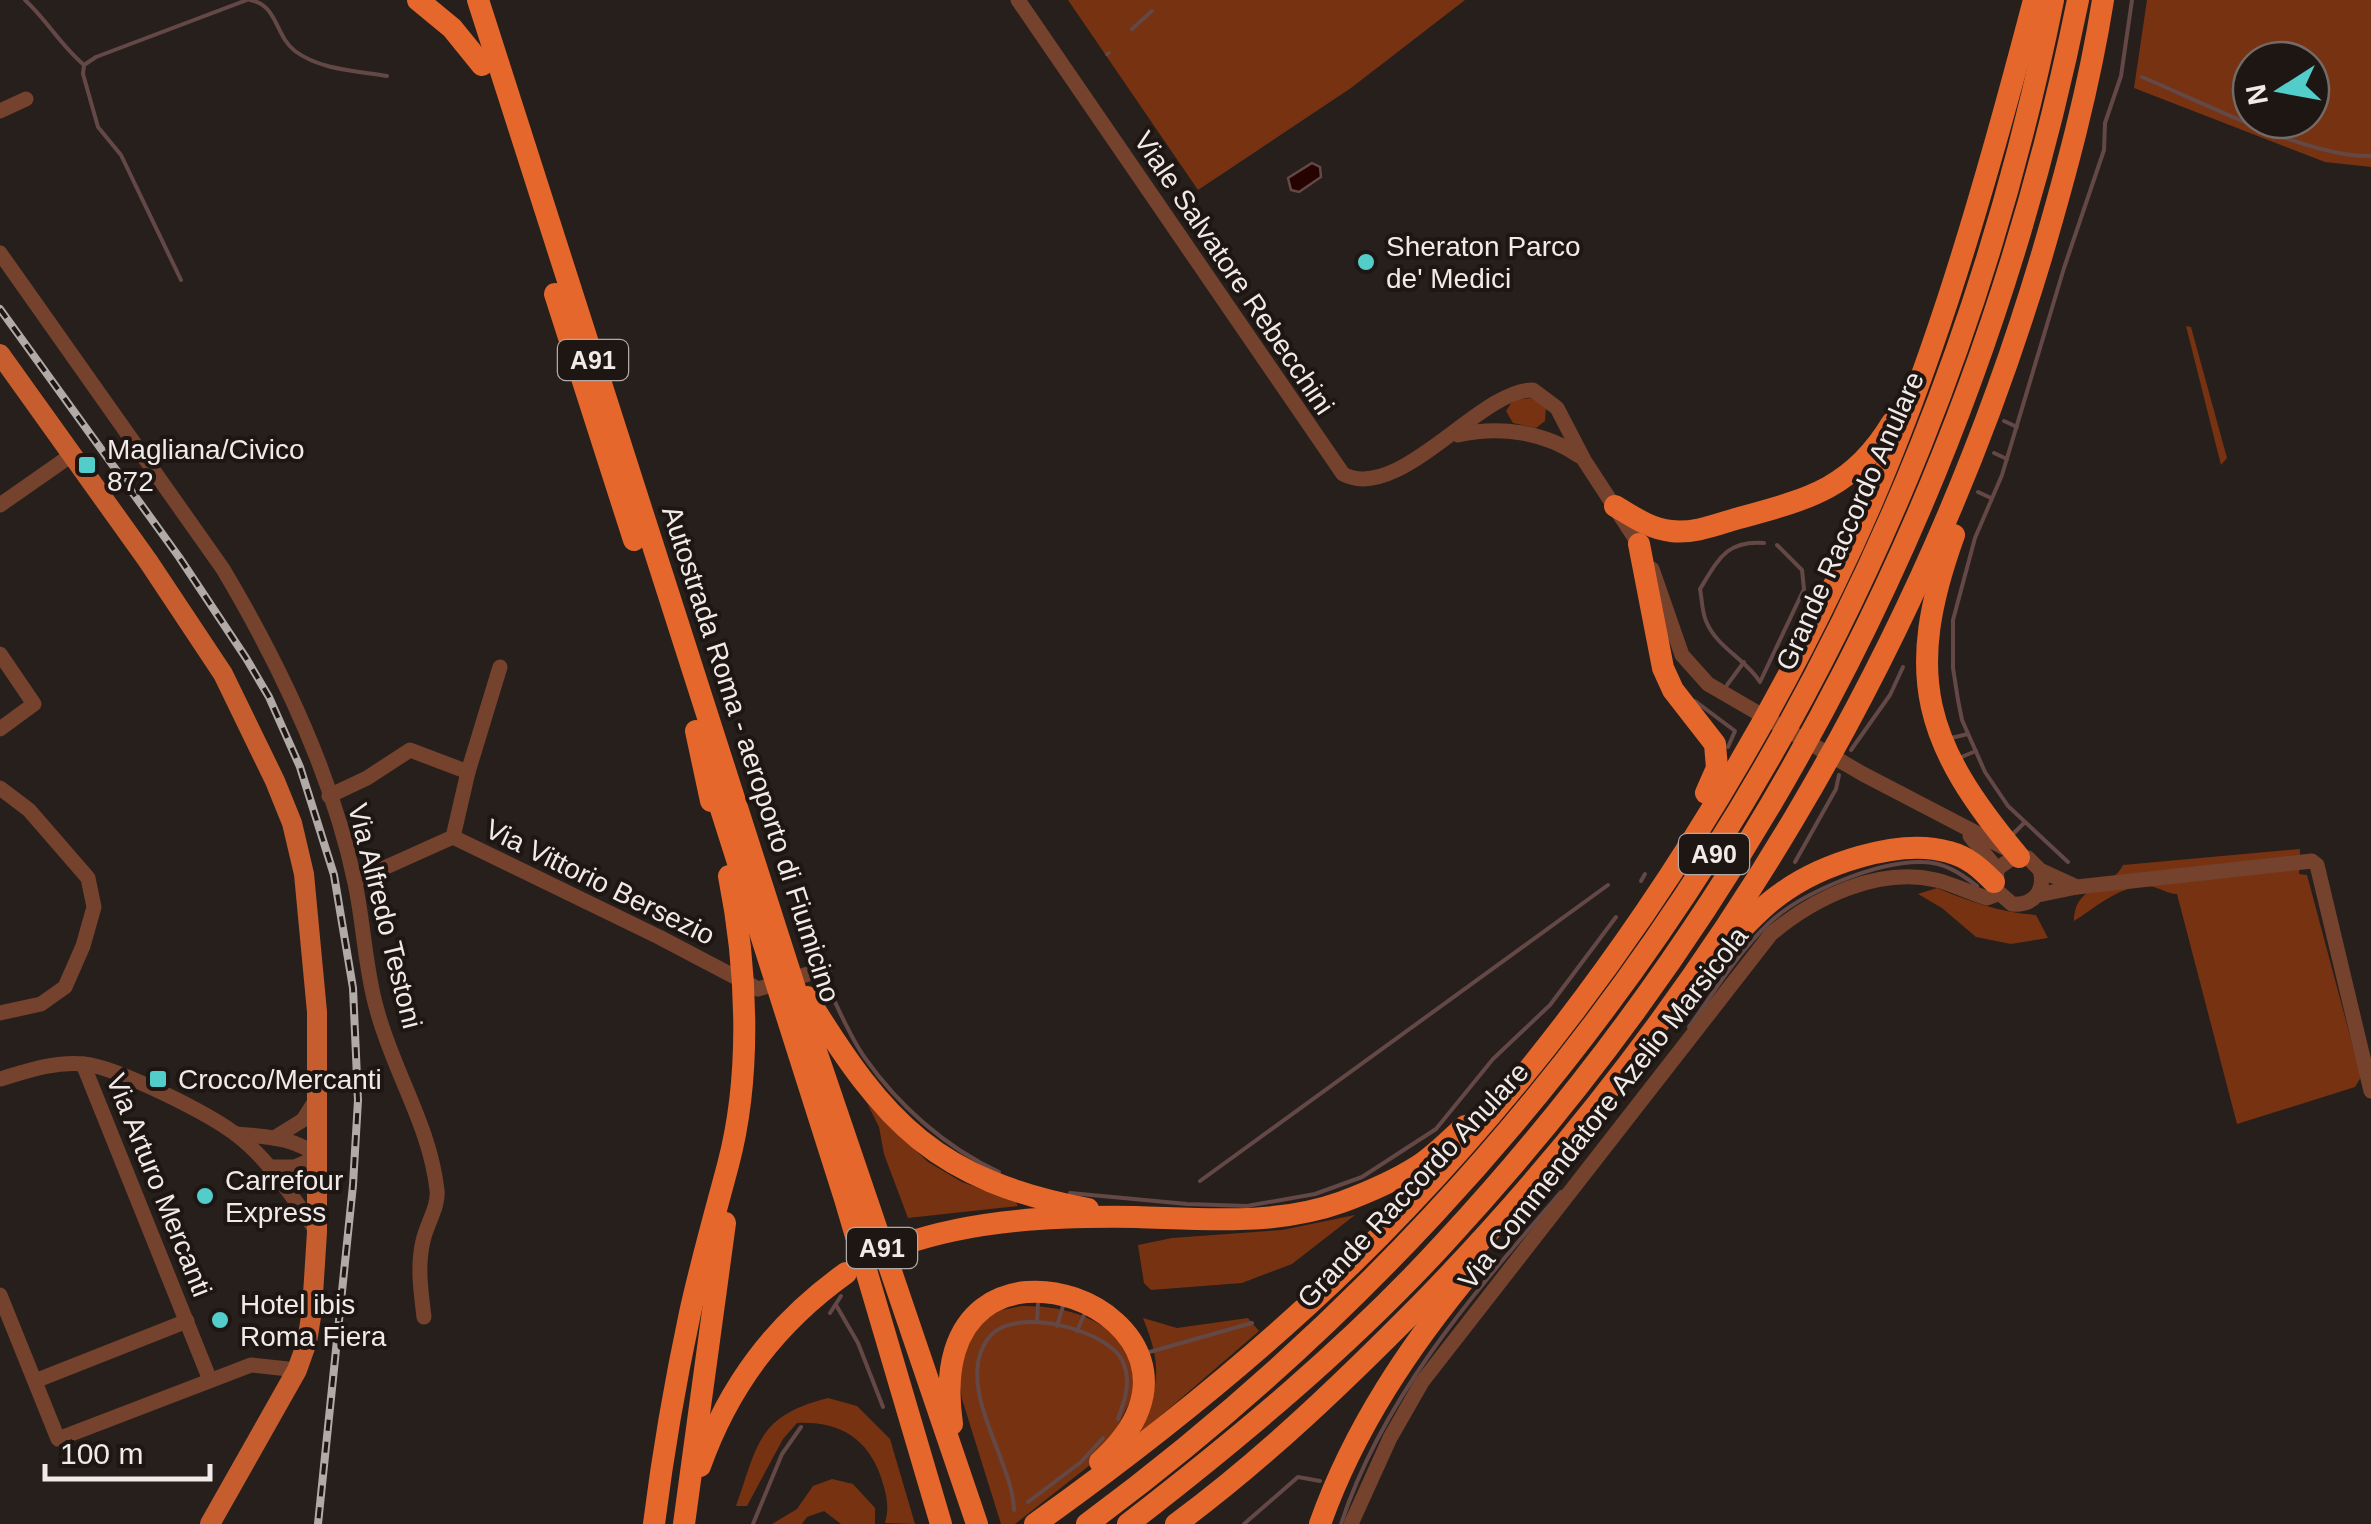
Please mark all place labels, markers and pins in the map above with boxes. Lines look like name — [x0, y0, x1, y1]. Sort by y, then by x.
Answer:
place label: Sheraton Parco de' Medici — [1386, 231, 1581, 294]
marker: Sheraton Parco de' Medici — [1355, 251, 1377, 273]
place label: Magliana/Civico 872 — [107, 434, 305, 497]
marker: Magliana/Civico 872 — [76, 454, 98, 476]
place label: Crocco/Mercanti — [178, 1064, 382, 1095]
marker: Crocco/Mercanti — [147, 1068, 169, 1090]
place label: Carrefour Express — [225, 1165, 343, 1228]
marker: Carrefour Express — [194, 1185, 216, 1207]
place label: Hotel ibis Roma Fiera — [240, 1289, 387, 1352]
marker: Hotel ibis Roma Fiera — [209, 1309, 231, 1331]

